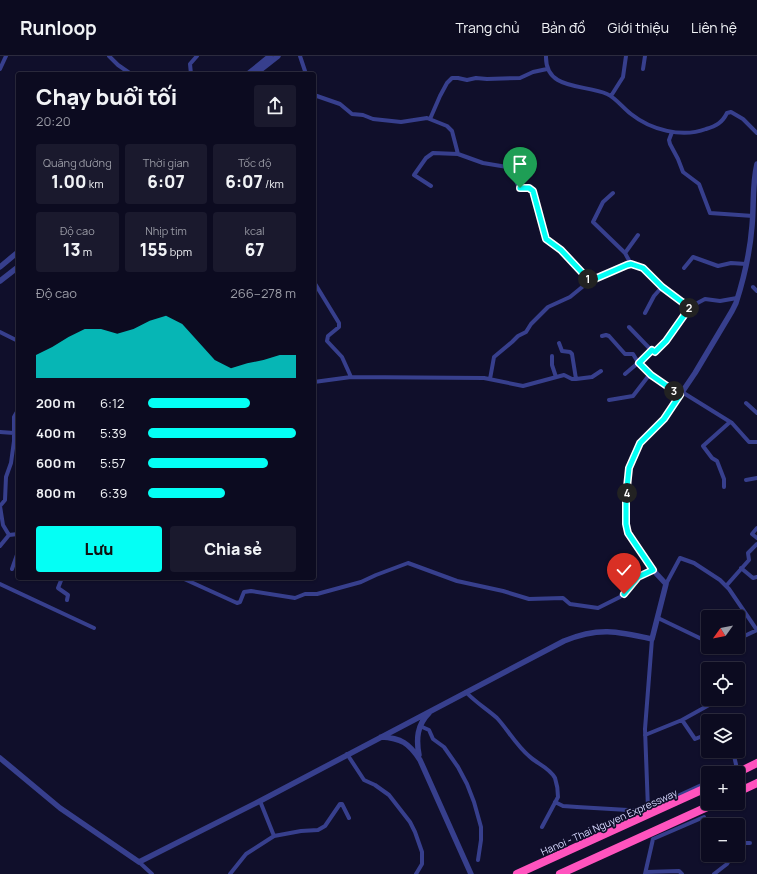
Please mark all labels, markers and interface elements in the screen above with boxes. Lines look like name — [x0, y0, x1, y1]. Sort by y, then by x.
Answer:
text: Runloop — [20, 15, 97, 41]
text: Trang chủ — [456, 18, 519, 37]
text: Bản đồ — [541, 18, 586, 37]
text: Giới thiệu — [608, 18, 669, 37]
text: Liên hệ — [691, 18, 737, 37]
text: Chạy buổi tối — [36, 82, 177, 112]
button: share — [254, 85, 296, 127]
text: 20:20 — [36, 112, 71, 130]
pin — [503, 147, 537, 188]
icon: arrive — [509, 153, 531, 175]
text: Quãng đường — [43, 155, 112, 170]
text: Thời gian — [143, 155, 189, 170]
text: Tốc độ — [238, 155, 271, 170]
text: 1.00 — [51, 170, 87, 193]
text: 6:07 — [147, 170, 185, 193]
text: 6:07 — [225, 170, 263, 193]
text: km — [87, 176, 104, 191]
text: /km — [263, 176, 284, 191]
text: Độ cao — [60, 223, 95, 238]
text: Nhịp tim — [145, 223, 187, 238]
text: kcal — [245, 223, 265, 238]
text: 13 — [63, 238, 80, 261]
text: 155 — [140, 238, 168, 261]
text: 67 — [245, 238, 265, 261]
text: m — [80, 244, 92, 259]
text: bpm — [168, 244, 192, 259]
pin: 1 — [578, 269, 598, 289]
text: 1 — [586, 271, 590, 286]
text: Độ cao — [36, 284, 77, 302]
text: 266–278 m — [230, 284, 296, 302]
pin: 2 — [679, 298, 699, 318]
text: 2 — [686, 300, 692, 315]
pin: 3 — [664, 381, 684, 401]
text: 3 — [671, 383, 677, 398]
text: 200 m — [36, 394, 75, 412]
text: 6:12 — [100, 394, 124, 412]
text: 400 m — [36, 424, 75, 442]
text: 5:39 — [100, 424, 127, 442]
text: 600 m — [36, 454, 75, 472]
text: 5:57 — [100, 454, 125, 472]
pin: 4 — [617, 483, 637, 503]
text: 800 m — [36, 484, 75, 502]
text: 6:39 — [100, 484, 127, 502]
text: 4 — [624, 485, 630, 500]
button: Lưu — [36, 526, 162, 572]
button: Chia sẻ — [170, 526, 296, 572]
pin — [607, 553, 641, 594]
icon: check — [613, 559, 635, 581]
north arrow — [701, 610, 745, 654]
map controls — [701, 610, 745, 862]
button: locate — [701, 662, 745, 706]
button: layers — [701, 714, 745, 758]
button: + — [701, 766, 745, 810]
street label: Hanoi - Thai Nguyen Expressway — [538, 785, 680, 859]
button: − — [701, 818, 745, 862]

